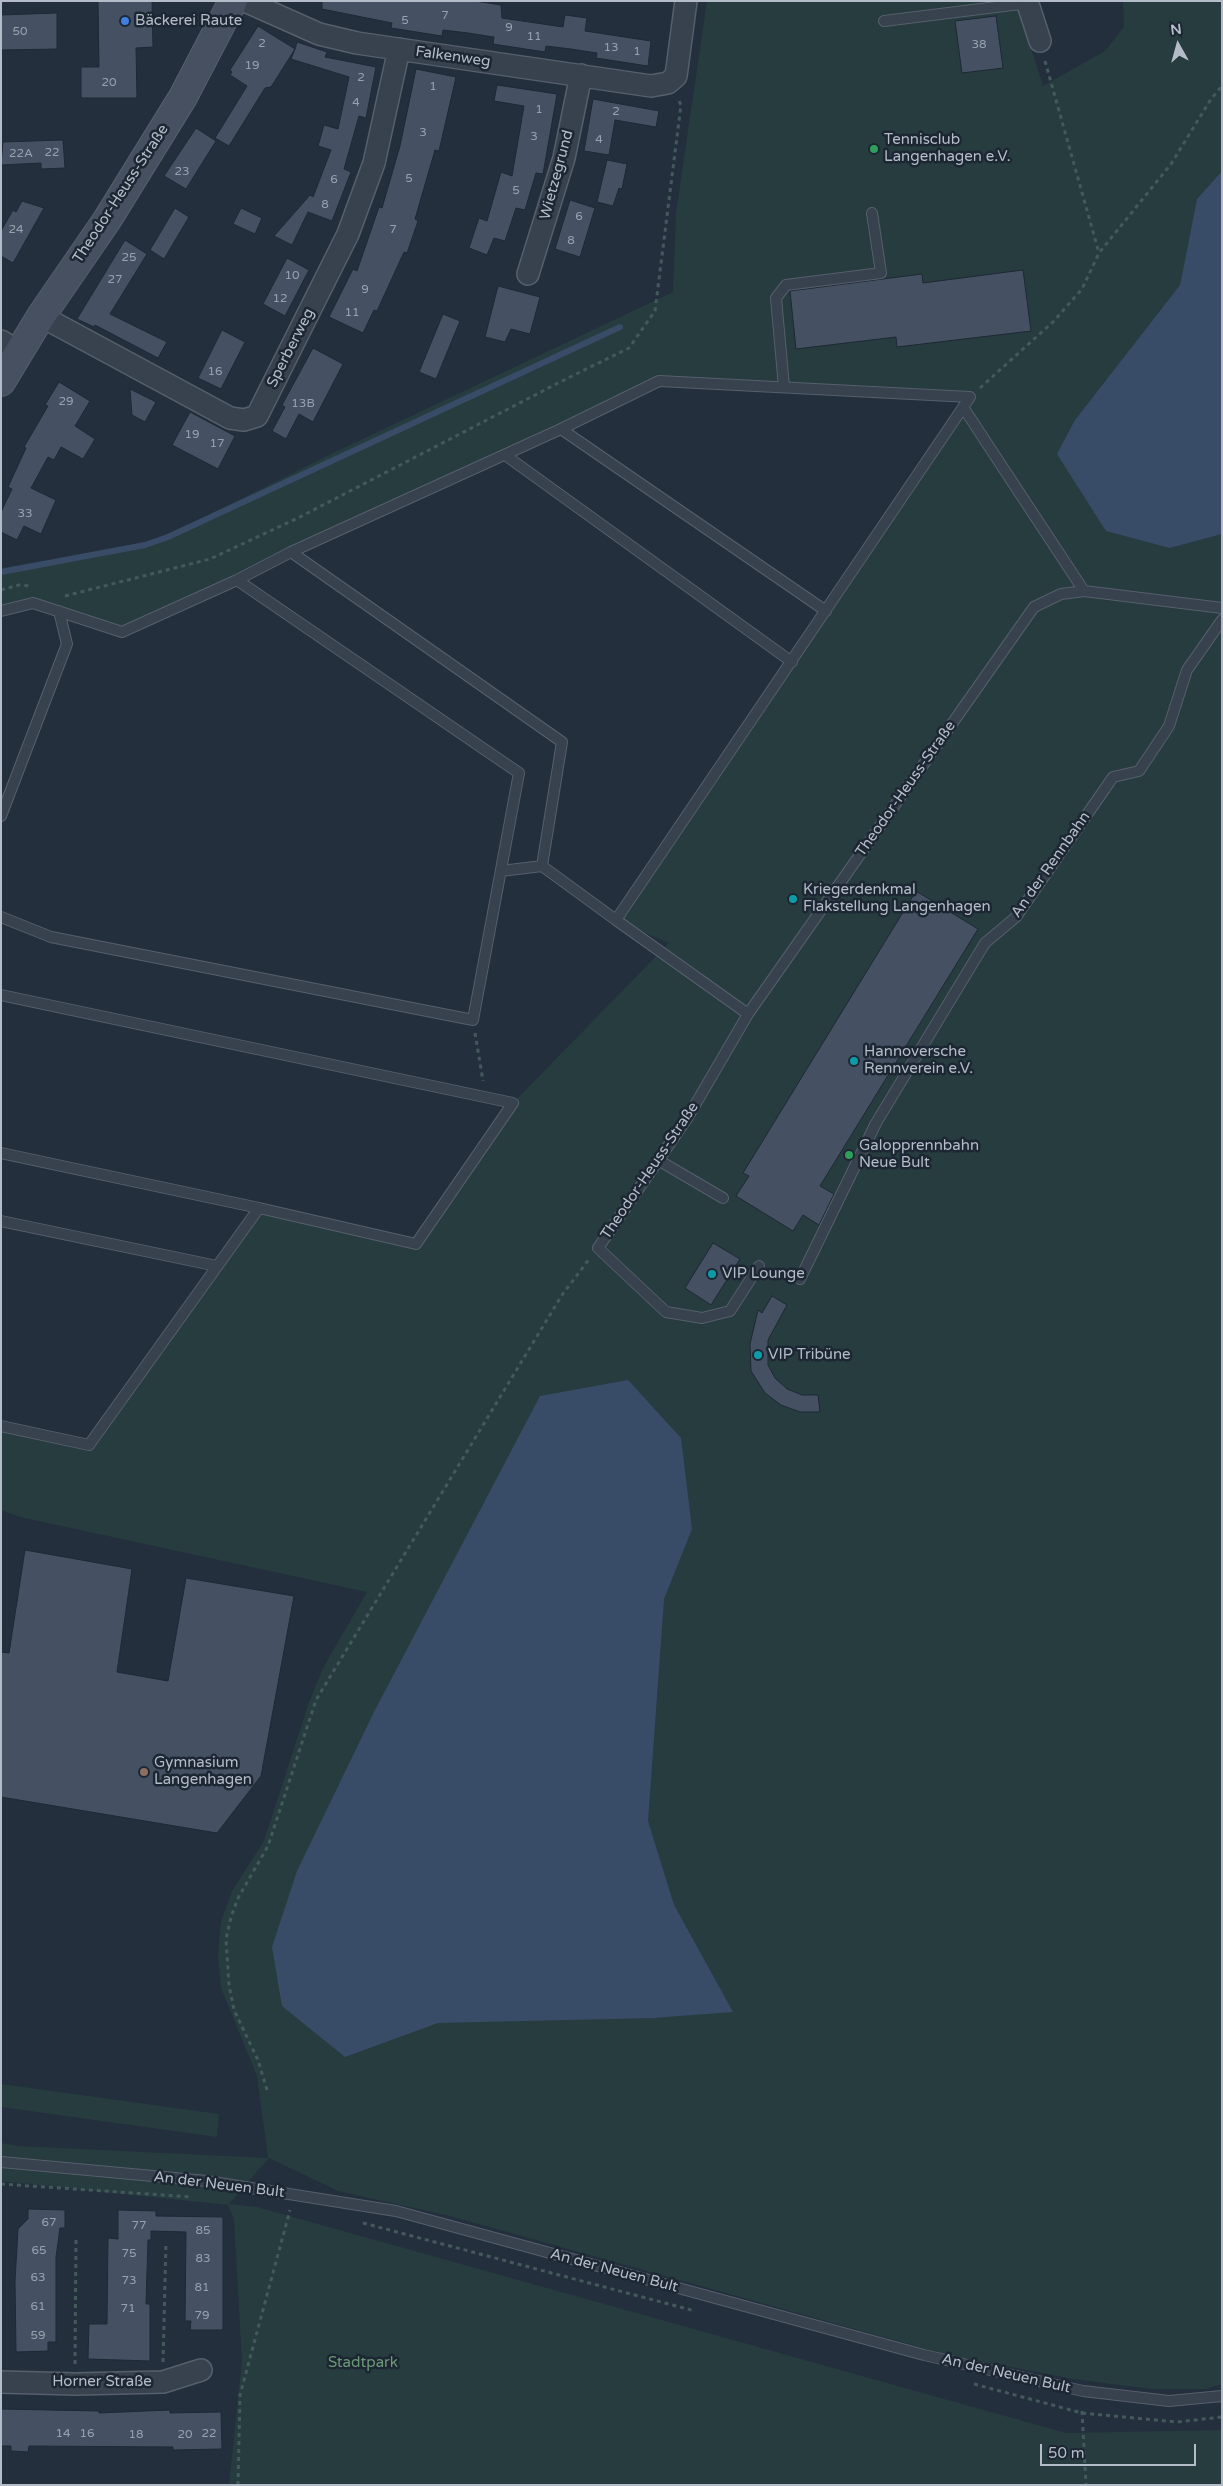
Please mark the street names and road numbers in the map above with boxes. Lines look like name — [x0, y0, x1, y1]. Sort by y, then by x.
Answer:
street label: Falkenweg — [414, 43, 492, 71]
street label: Theodor-Heuss-Straße — [69, 121, 173, 267]
street label: Wietzegrund — [536, 128, 578, 222]
street label: Sperberweg — [263, 305, 319, 391]
street label: Theodor-Heuss-Straße — [852, 718, 960, 860]
street label: An der Rennbahn — [1008, 809, 1094, 921]
street label: Theodor-Heuss-Straße — [597, 1099, 703, 1243]
street label: An der Neuen Bult — [153, 2168, 285, 2202]
street label: An der Neuen Bult — [548, 2245, 680, 2297]
street label: An der Neuen Bult — [940, 2350, 1072, 2398]
street label: Horner Straße — [52, 2373, 152, 2391]

